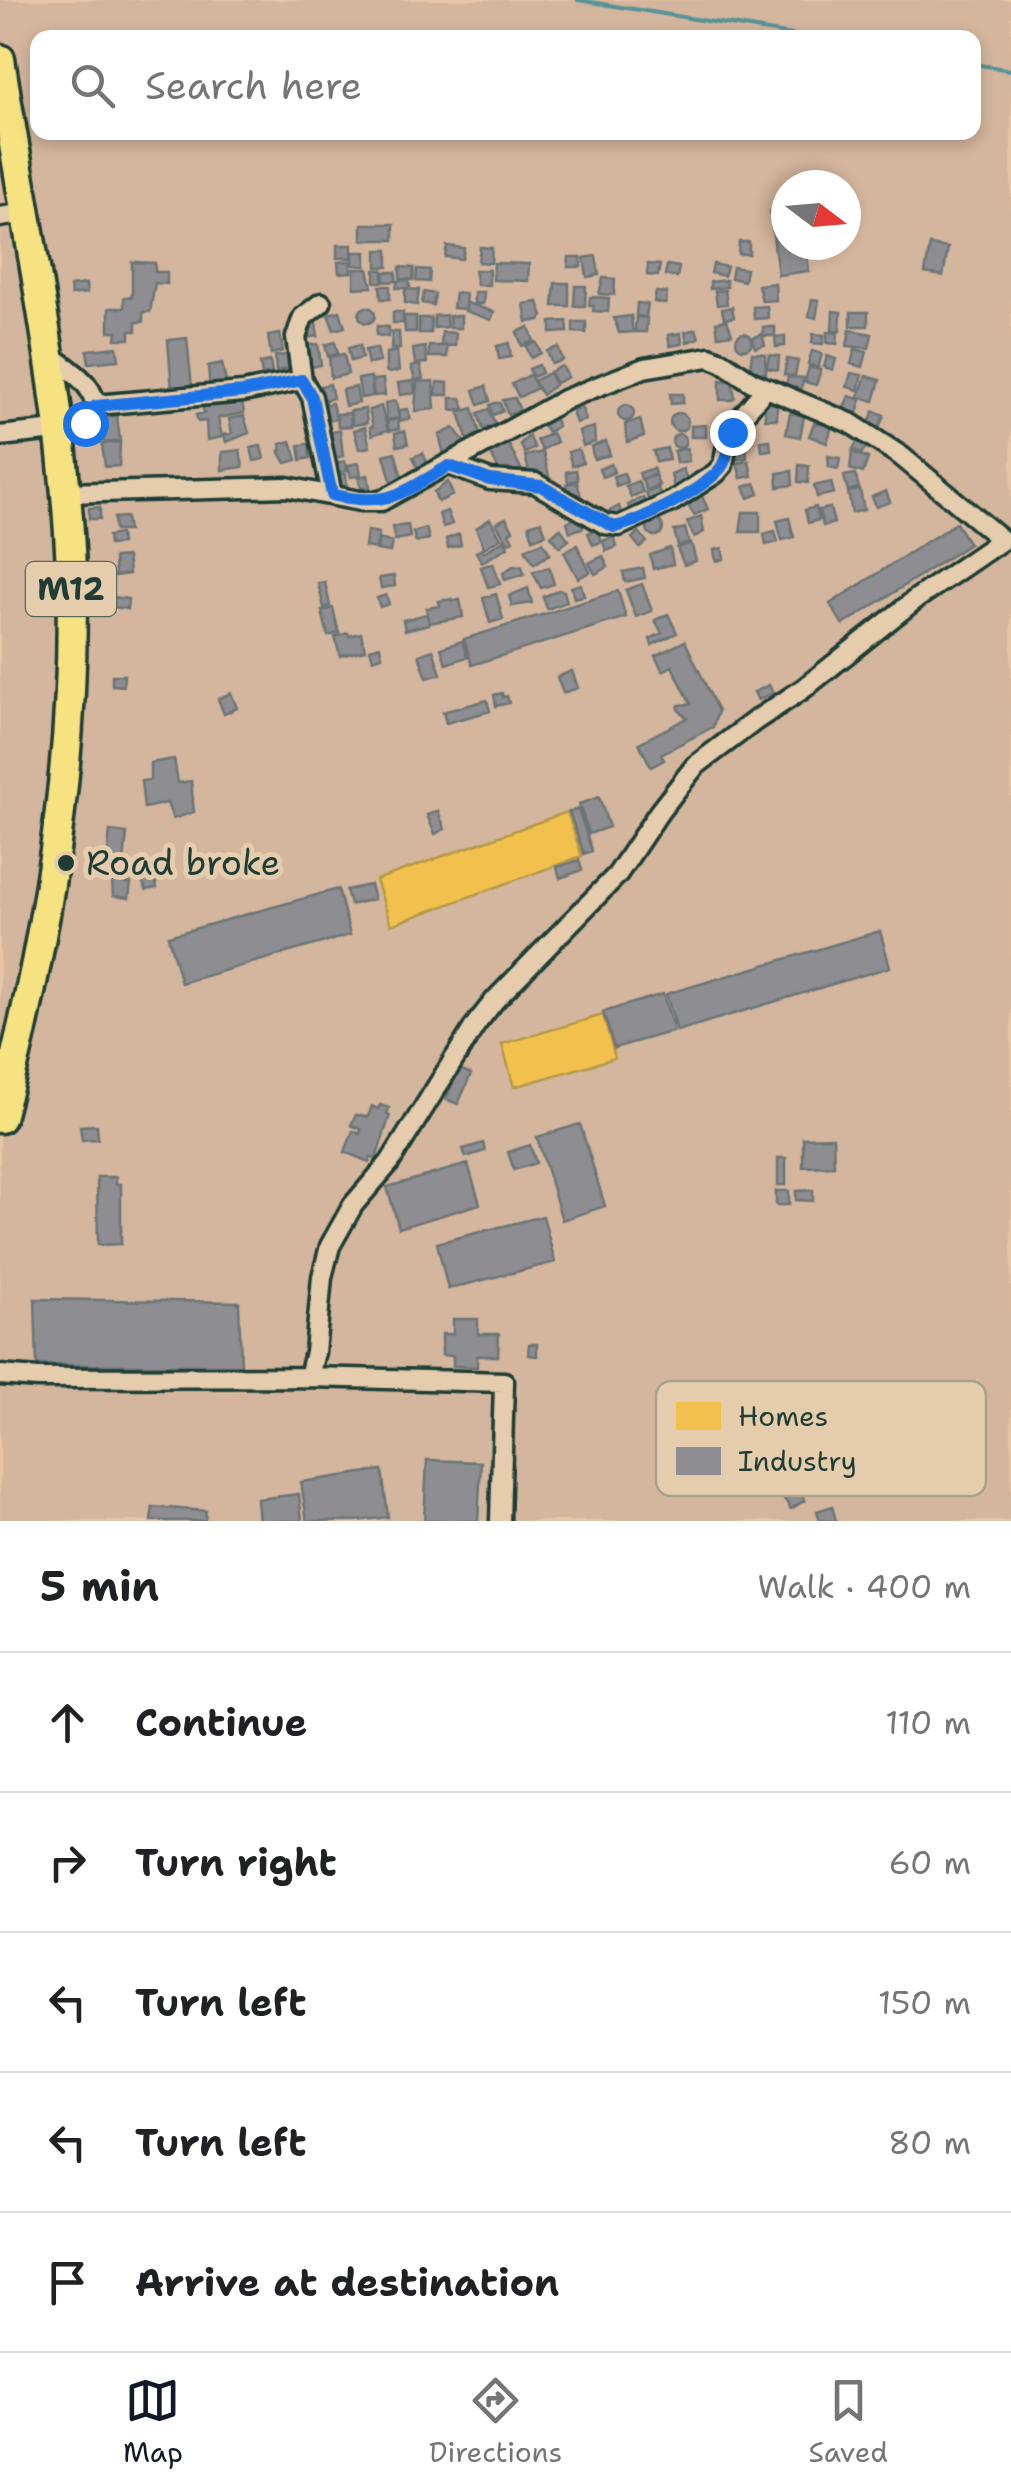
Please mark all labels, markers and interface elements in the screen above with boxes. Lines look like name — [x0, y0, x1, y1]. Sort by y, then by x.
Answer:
search box — [30, 30, 981, 140]
icon: search — [65, 58, 120, 113]
text: Search here — [145, 60, 362, 111]
north arrow — [771, 170, 861, 260]
route start — [63, 401, 109, 447]
route end — [710, 410, 756, 456]
road number: M12 — [26, 562, 116, 616]
place label: Road broke — [86, 839, 280, 886]
marker: Road broke — [55, 852, 77, 874]
legend — [656, 1381, 986, 1496]
text: Homes — [738, 1397, 828, 1435]
text: Industry — [738, 1442, 857, 1480]
text: 5 min — [40, 1558, 159, 1614]
text: Walk · 400 m — [758, 1565, 971, 1608]
icon: ahead — [40, 1695, 95, 1750]
text: Continue — [135, 1697, 307, 1748]
text: 110 m — [885, 1701, 971, 1744]
icon: right — [40, 1835, 95, 1890]
text: Turn right — [135, 1837, 337, 1888]
text: 60 m — [889, 1841, 971, 1884]
icon: left — [40, 1975, 95, 2030]
text: Turn left — [135, 1977, 307, 2028]
text: 150 m — [878, 1981, 971, 2024]
icon: left — [40, 2115, 95, 2170]
text: Turn left — [135, 2117, 307, 2168]
text: 80 m — [888, 2121, 971, 2164]
icon: arrive — [40, 2255, 95, 2310]
text: Arrive at destination — [135, 2257, 559, 2308]
tab: Map — [123, 2373, 183, 2471]
tab: Directions — [429, 2373, 562, 2471]
tab: Saved — [808, 2373, 888, 2471]

